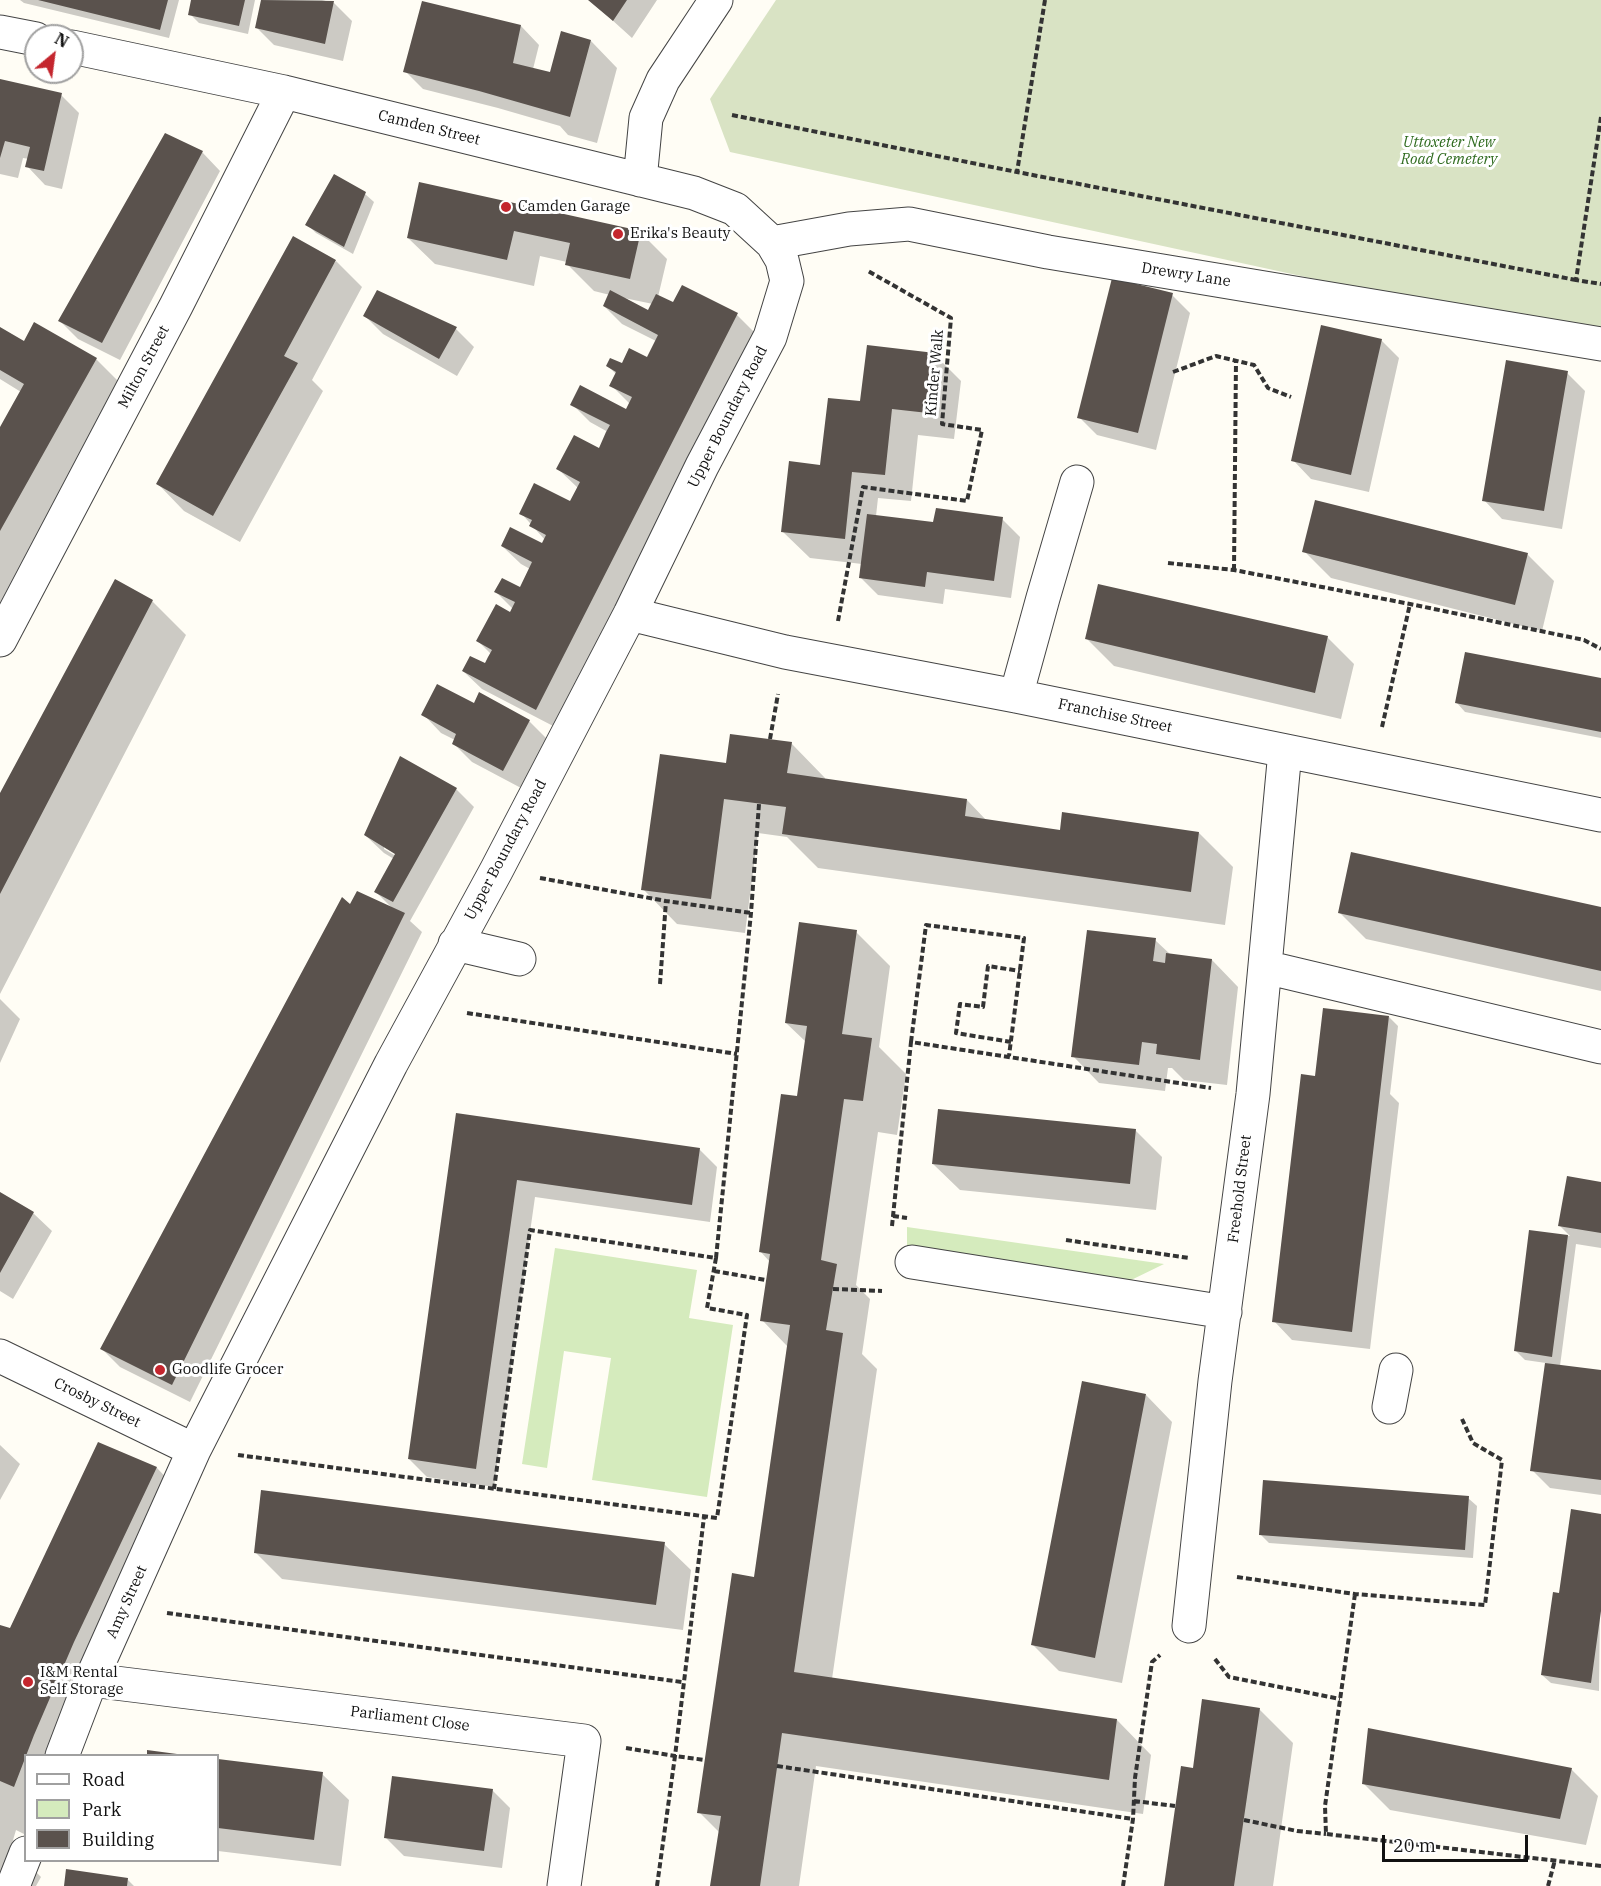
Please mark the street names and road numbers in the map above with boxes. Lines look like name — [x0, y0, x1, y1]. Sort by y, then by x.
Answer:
street label: Camden Street — [376, 107, 482, 149]
street label: Drewry Lane — [1140, 259, 1232, 291]
street label: Milton Street — [115, 322, 173, 412]
street label: Kinder Walk — [922, 329, 948, 417]
street label: Upper Boundary Road — [684, 343, 772, 491]
street label: Franchise Street — [1056, 695, 1174, 737]
street label: Upper Boundary Road — [461, 777, 551, 923]
street label: Freehold Street — [1224, 1134, 1256, 1244]
street label: Crosby Street — [51, 1374, 143, 1432]
street label: Amy Street — [103, 1563, 151, 1641]
street label: Parliament Close — [349, 1703, 471, 1735]

